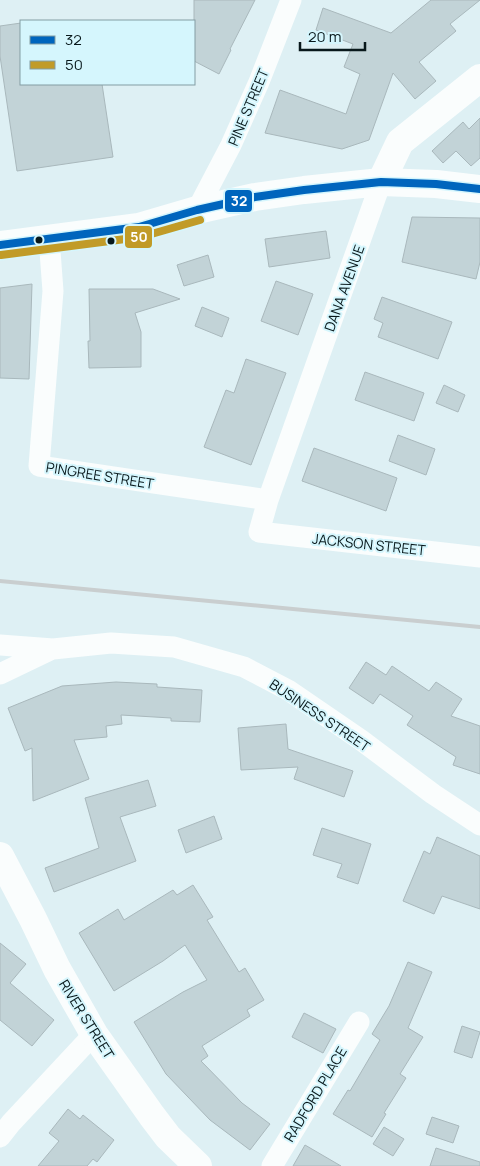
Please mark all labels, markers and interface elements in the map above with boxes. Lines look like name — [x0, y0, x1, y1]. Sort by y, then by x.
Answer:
legend — [20, 20, 195, 85]
scale bar — [300, 20, 365, 52]
text: 20 m — [308, 26, 341, 47]
text: 32 — [65, 29, 82, 50]
text: 50 — [65, 54, 83, 75]
street label: PINE STREET — [223, 65, 273, 149]
line badge: 32 — [224, 189, 253, 213]
text: 32 — [231, 191, 247, 210]
line badge: 50 — [124, 225, 153, 249]
text: 50 — [130, 227, 148, 246]
unlabelled marker — [34, 235, 44, 245]
unlabelled marker — [106, 236, 116, 246]
street label: DANA AVENUE — [320, 242, 368, 334]
street label: PINGREE STREET — [45, 457, 156, 493]
street label: JACKSON STREET — [311, 529, 427, 559]
street label: BUSINESS STREET — [266, 674, 375, 756]
street label: RIVER STREET — [55, 976, 119, 1063]
street label: RADFORD PLACE — [279, 1043, 351, 1145]

